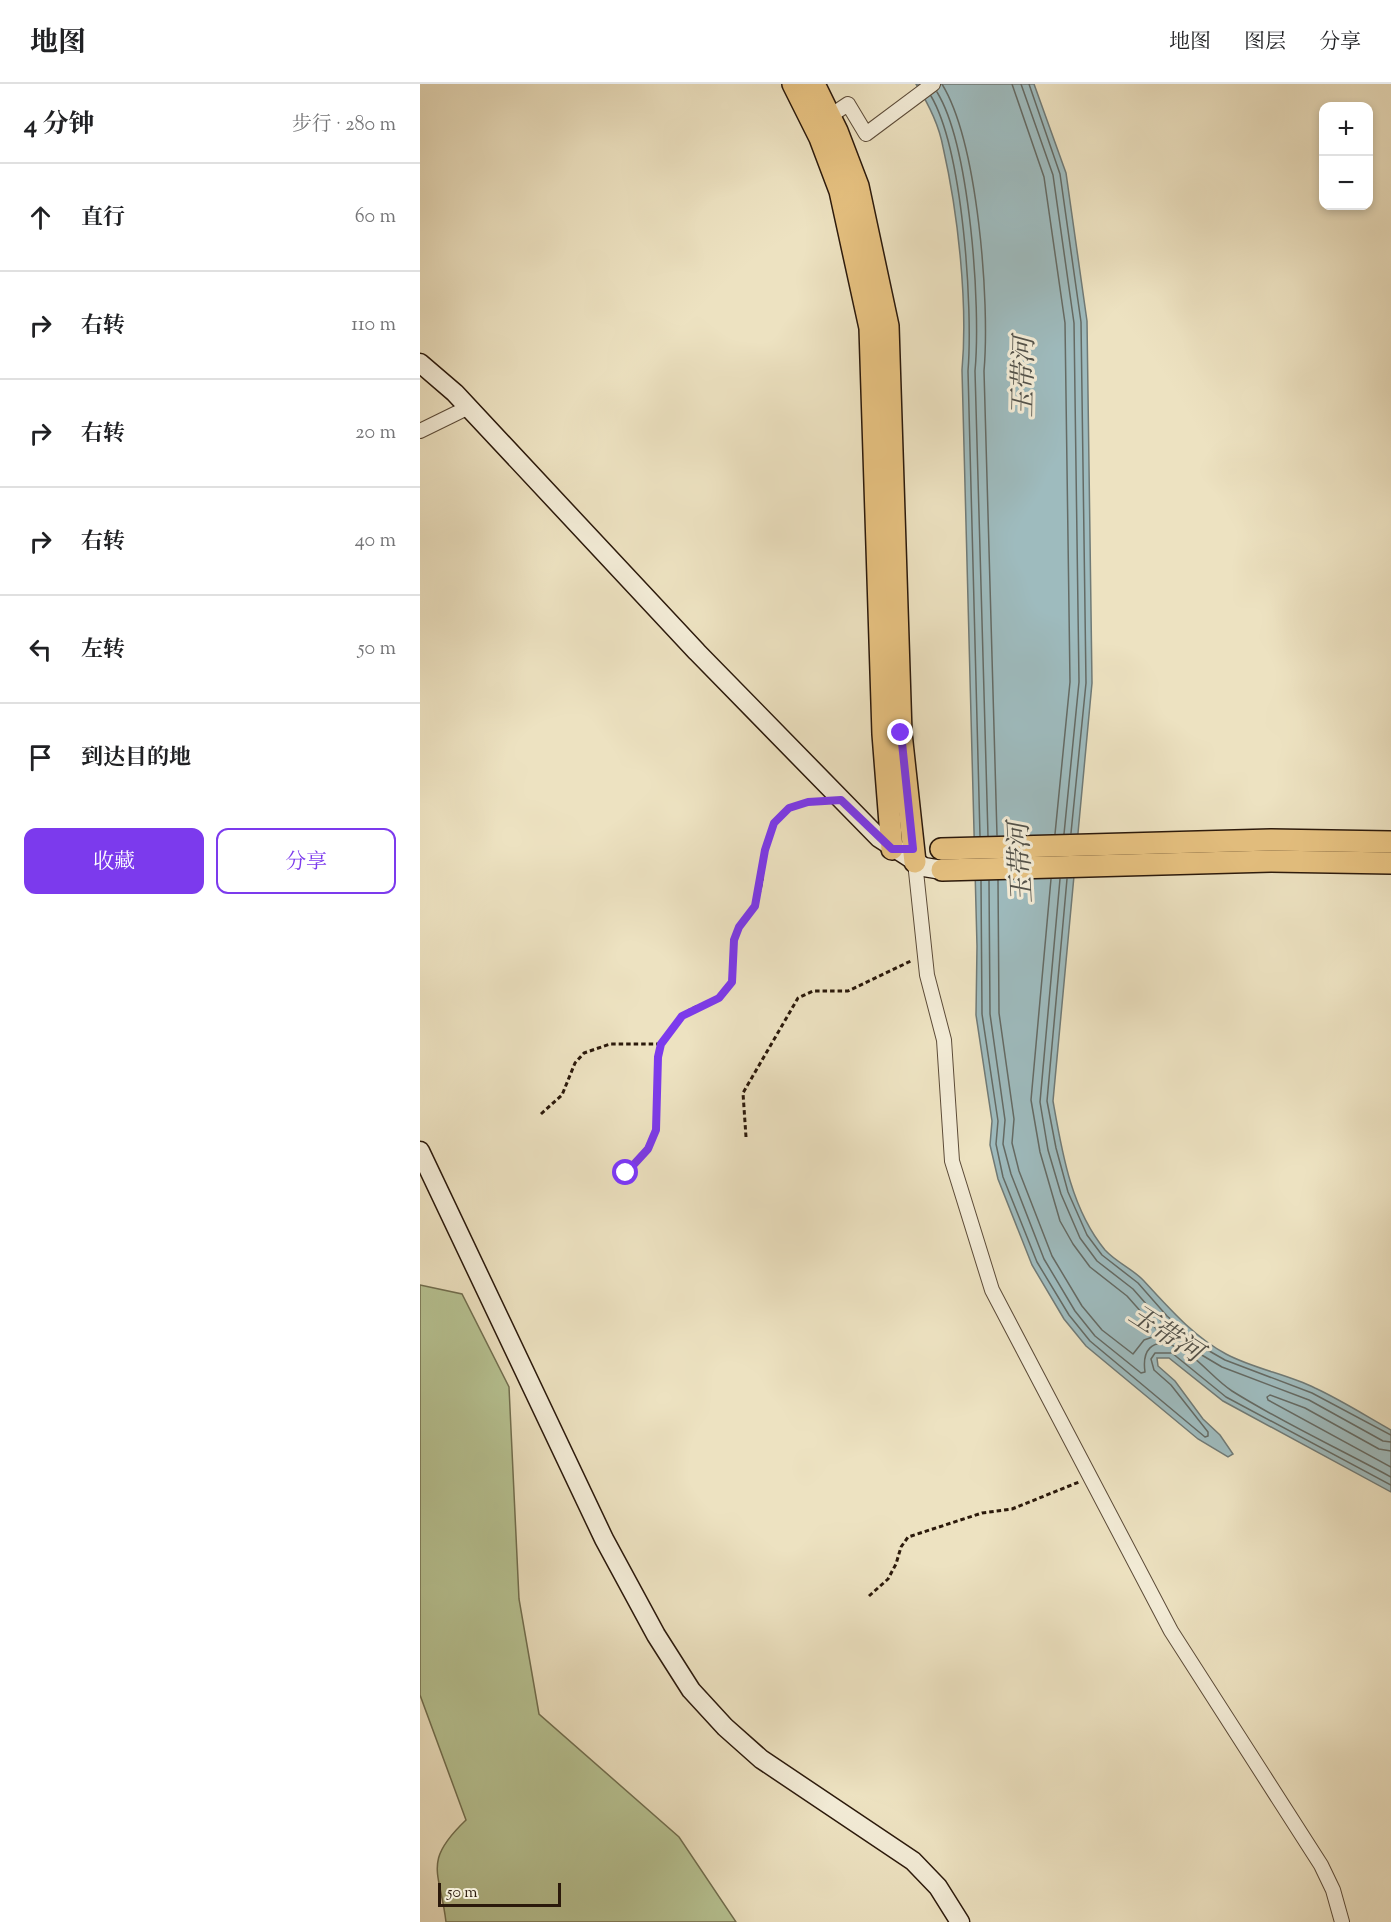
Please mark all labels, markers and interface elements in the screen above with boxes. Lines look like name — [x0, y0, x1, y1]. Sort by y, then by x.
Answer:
text: 地图 — [30, 24, 86, 64]
text: 地图 — [1169, 28, 1211, 58]
text: 图层 — [1244, 28, 1286, 58]
text: 分享 — [1319, 28, 1361, 58]
map controls — [1319, 102, 1373, 210]
button: + — [1319, 102, 1373, 156]
text: 4 分钟 — [24, 107, 95, 144]
text: 步行 · 280 m — [292, 111, 396, 140]
button: − — [1319, 156, 1373, 210]
icon: ahead — [24, 201, 57, 234]
text: 直行 — [81, 203, 125, 235]
text: 60 m — [355, 203, 396, 232]
icon: right — [24, 309, 57, 342]
text: 右转 — [81, 311, 125, 343]
text: 110 m — [351, 311, 396, 340]
water label: 玉带河 — [1005, 331, 1046, 418]
icon: right — [24, 417, 57, 450]
text: 右转 — [81, 419, 125, 451]
text: 20 m — [355, 419, 396, 448]
icon: right — [24, 525, 57, 558]
text: 右转 — [81, 527, 125, 559]
text: 40 m — [355, 527, 396, 556]
icon: left — [24, 633, 57, 666]
text: 左转 — [81, 635, 125, 667]
text: 50 m — [358, 635, 396, 664]
route end — [887, 719, 913, 745]
icon: arrive — [24, 741, 57, 774]
text: 到达目的地 — [81, 743, 191, 775]
water label: 玉带河 — [1001, 816, 1044, 904]
button: 收藏 — [24, 828, 204, 894]
button: 分享 — [216, 828, 396, 894]
route start — [612, 1159, 638, 1185]
water label: 玉带河 — [1120, 1297, 1213, 1376]
scale bar — [438, 1880, 561, 1908]
text: 50 m — [447, 1882, 478, 1905]

